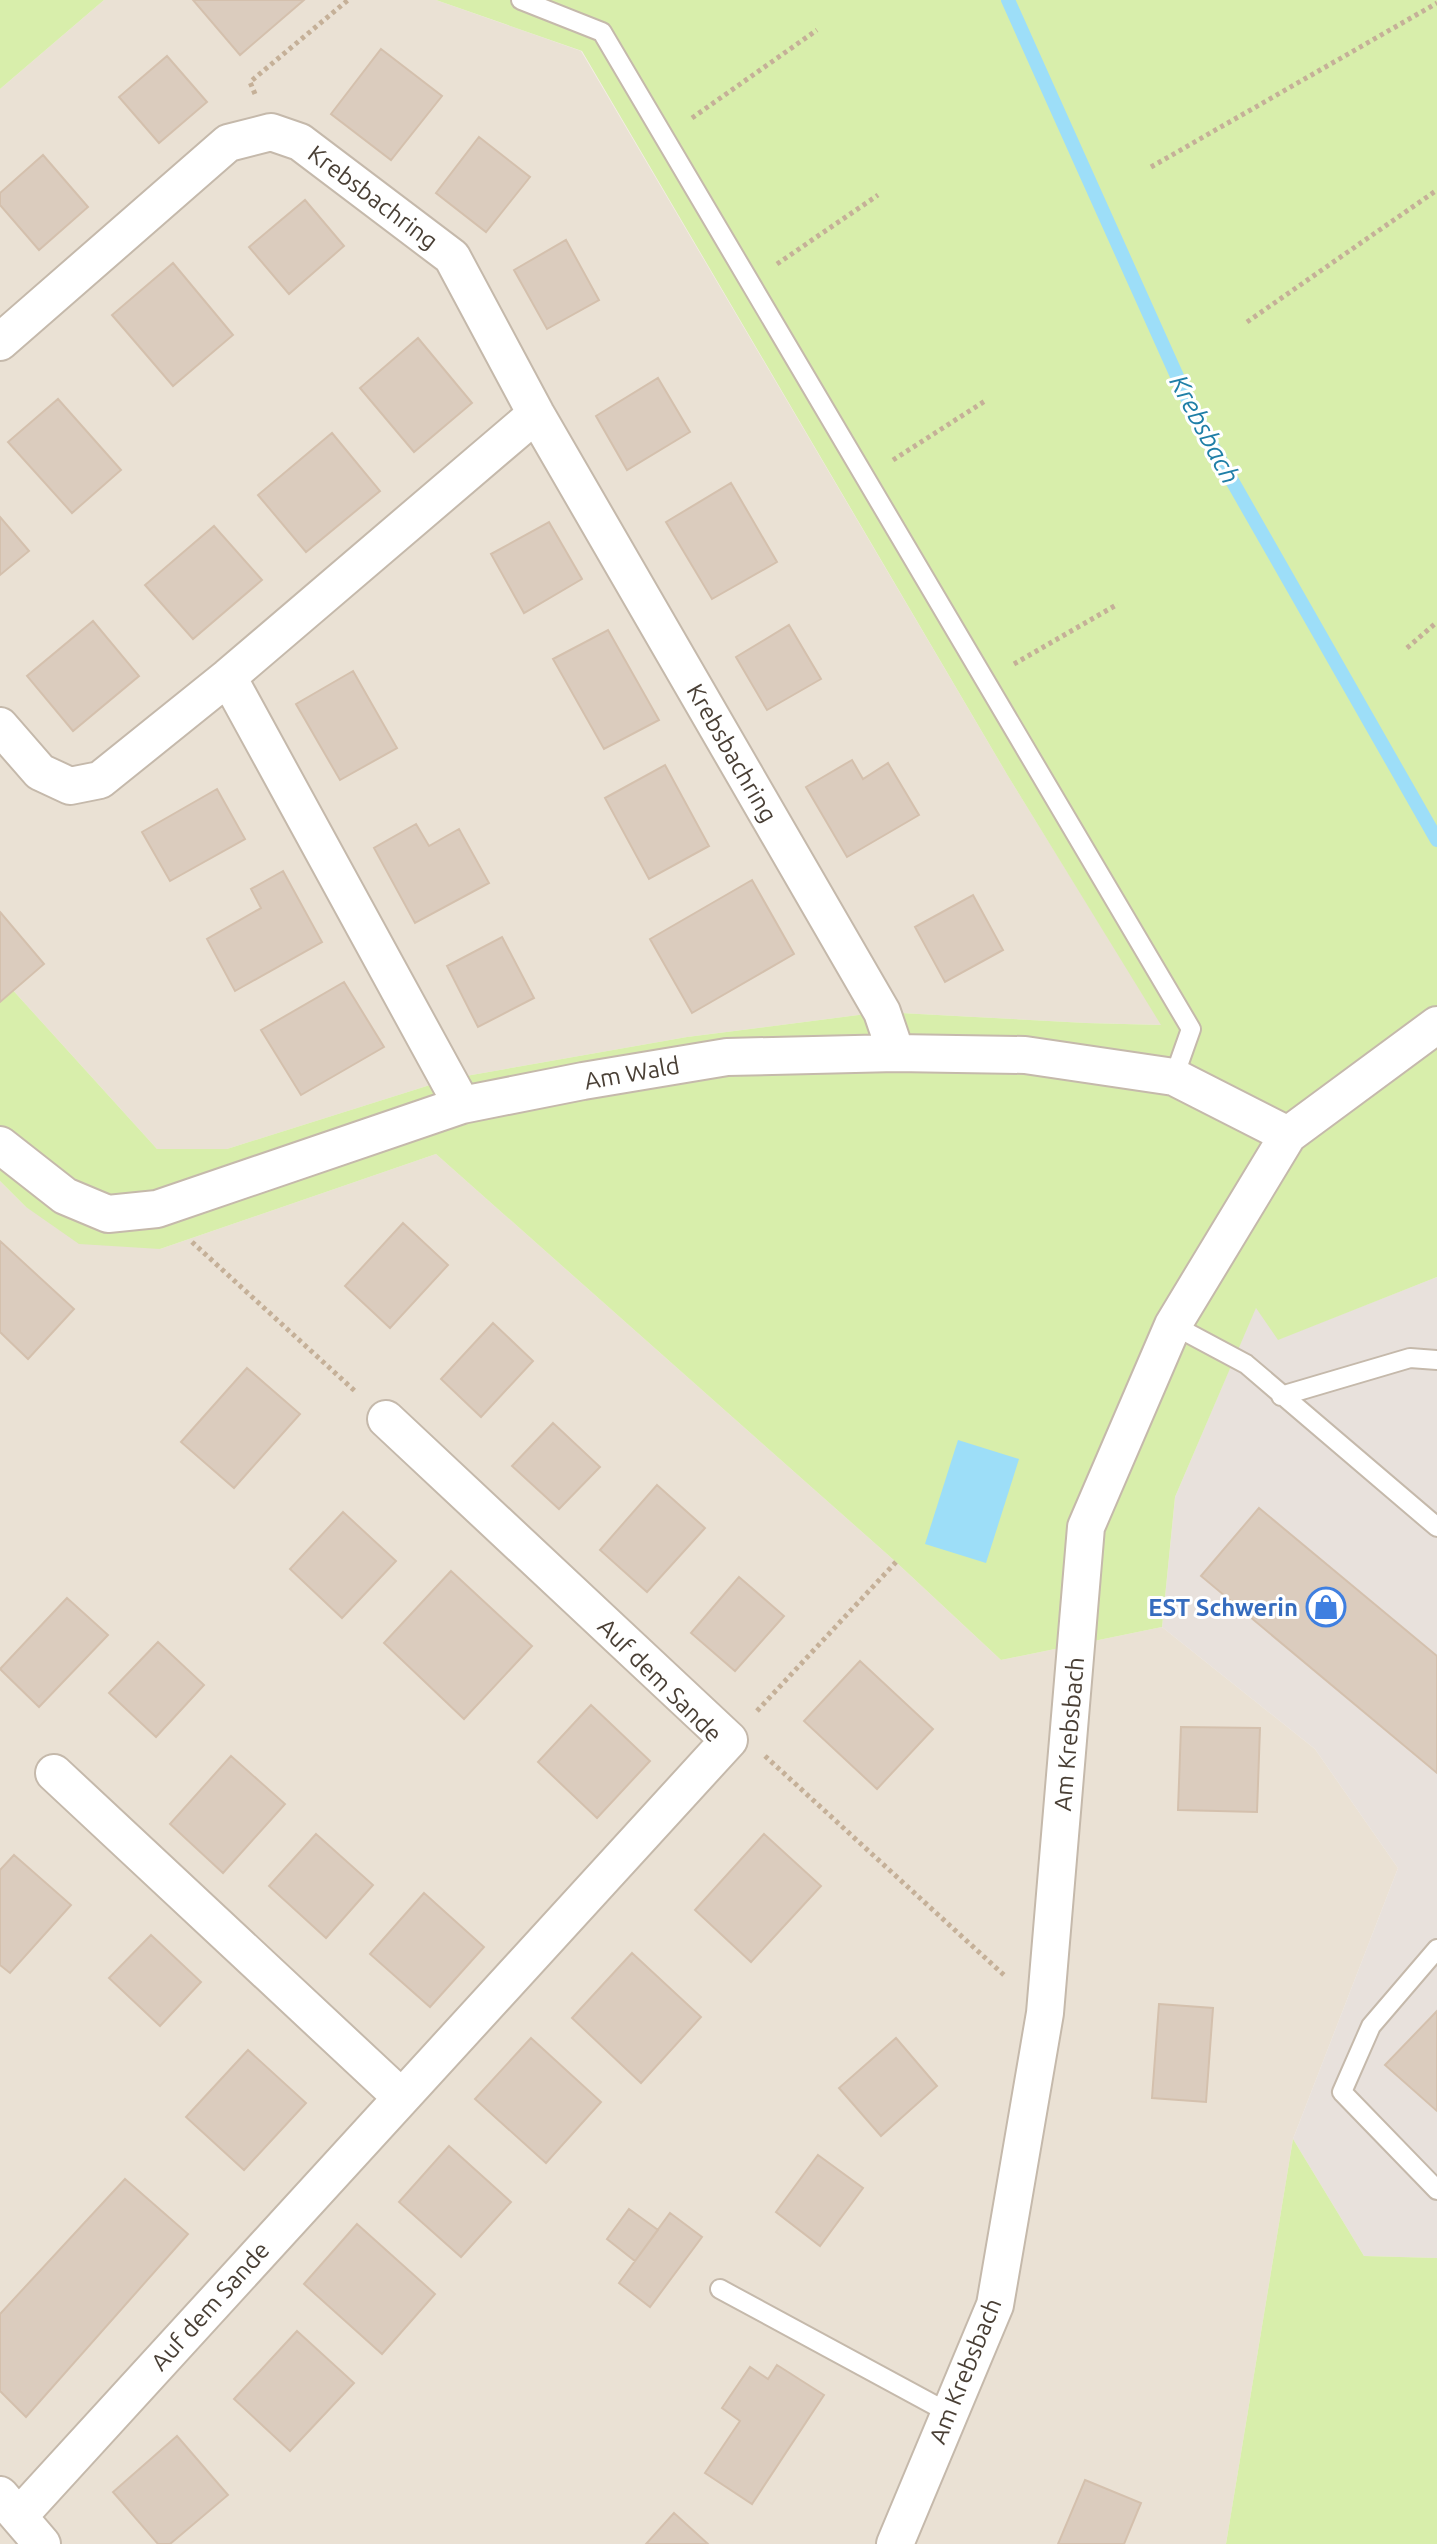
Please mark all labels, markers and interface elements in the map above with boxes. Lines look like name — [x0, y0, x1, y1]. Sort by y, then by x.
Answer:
street label: Krebsbachring — [303, 140, 443, 254]
water label: Krebsbach — [1164, 370, 1246, 488]
street label: Krebsbachring — [682, 679, 782, 827]
street label: Am Wald — [582, 1051, 682, 1095]
shop icon: EST Schwerin — [1305, 1586, 1347, 1628]
place label: EST Schwerin — [1148, 1594, 1298, 1621]
street label: Auf dem Sande — [593, 1613, 727, 1747]
street label: Am Krebsbach — [1049, 1656, 1089, 1812]
street label: Auf dem Sande — [145, 2236, 275, 2376]
street label: Am Krebsbach — [924, 2294, 1006, 2448]

